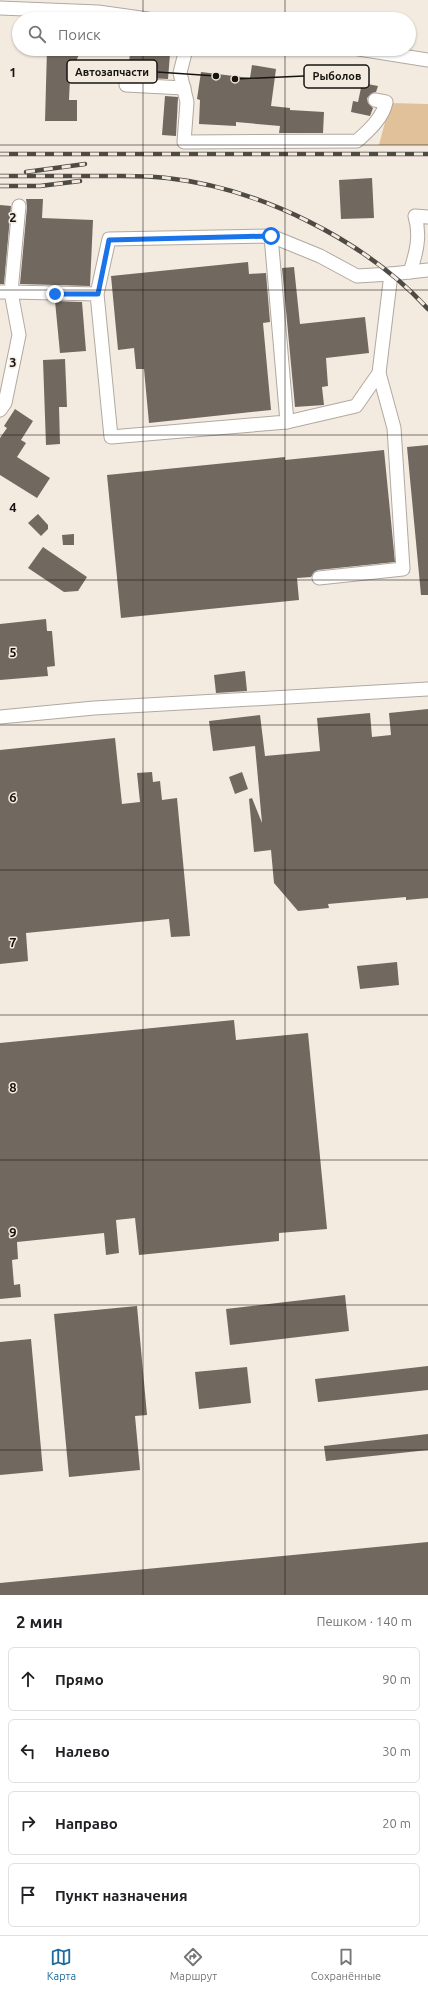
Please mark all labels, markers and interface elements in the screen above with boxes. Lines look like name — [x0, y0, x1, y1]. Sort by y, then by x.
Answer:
search box — [12, 12, 416, 56]
icon: search — [26, 23, 48, 45]
text: Поиск — [58, 26, 101, 43]
callout: Автозапчасти — [67, 60, 157, 83]
text: 1 — [9, 65, 17, 79]
callout: Рыболов — [304, 65, 369, 88]
text: Автозапчасти — [75, 66, 149, 78]
text: Рыболов — [313, 70, 361, 82]
text: 2 — [9, 210, 17, 224]
route start — [262, 227, 280, 245]
route end — [46, 285, 64, 303]
text: 3 — [9, 355, 17, 369]
text: 4 — [9, 500, 17, 514]
text: 5 — [9, 645, 17, 659]
text: 6 — [9, 790, 17, 804]
text: 7 — [9, 935, 17, 949]
text: 8 — [9, 1080, 17, 1094]
text: 9 — [9, 1225, 17, 1239]
text: 2 мин — [16, 1612, 63, 1631]
text: Пешком · 140 m — [316, 1614, 412, 1628]
icon: ahead — [17, 1668, 39, 1690]
text: Прямо — [55, 1671, 104, 1688]
text: 90 m — [382, 1672, 411, 1686]
icon: left — [17, 1740, 39, 1762]
text: Налево — [55, 1743, 110, 1760]
text: 30 m — [382, 1744, 411, 1758]
icon: right — [17, 1812, 39, 1834]
text: Направо — [55, 1815, 118, 1832]
text: 20 m — [382, 1816, 411, 1830]
icon: arrive — [17, 1884, 39, 1906]
text: Пункт назначения — [55, 1887, 188, 1904]
tab: Карта — [47, 1946, 76, 1982]
tab: Маршрут — [170, 1946, 217, 1982]
tab: Сохранённые — [311, 1946, 381, 1982]

